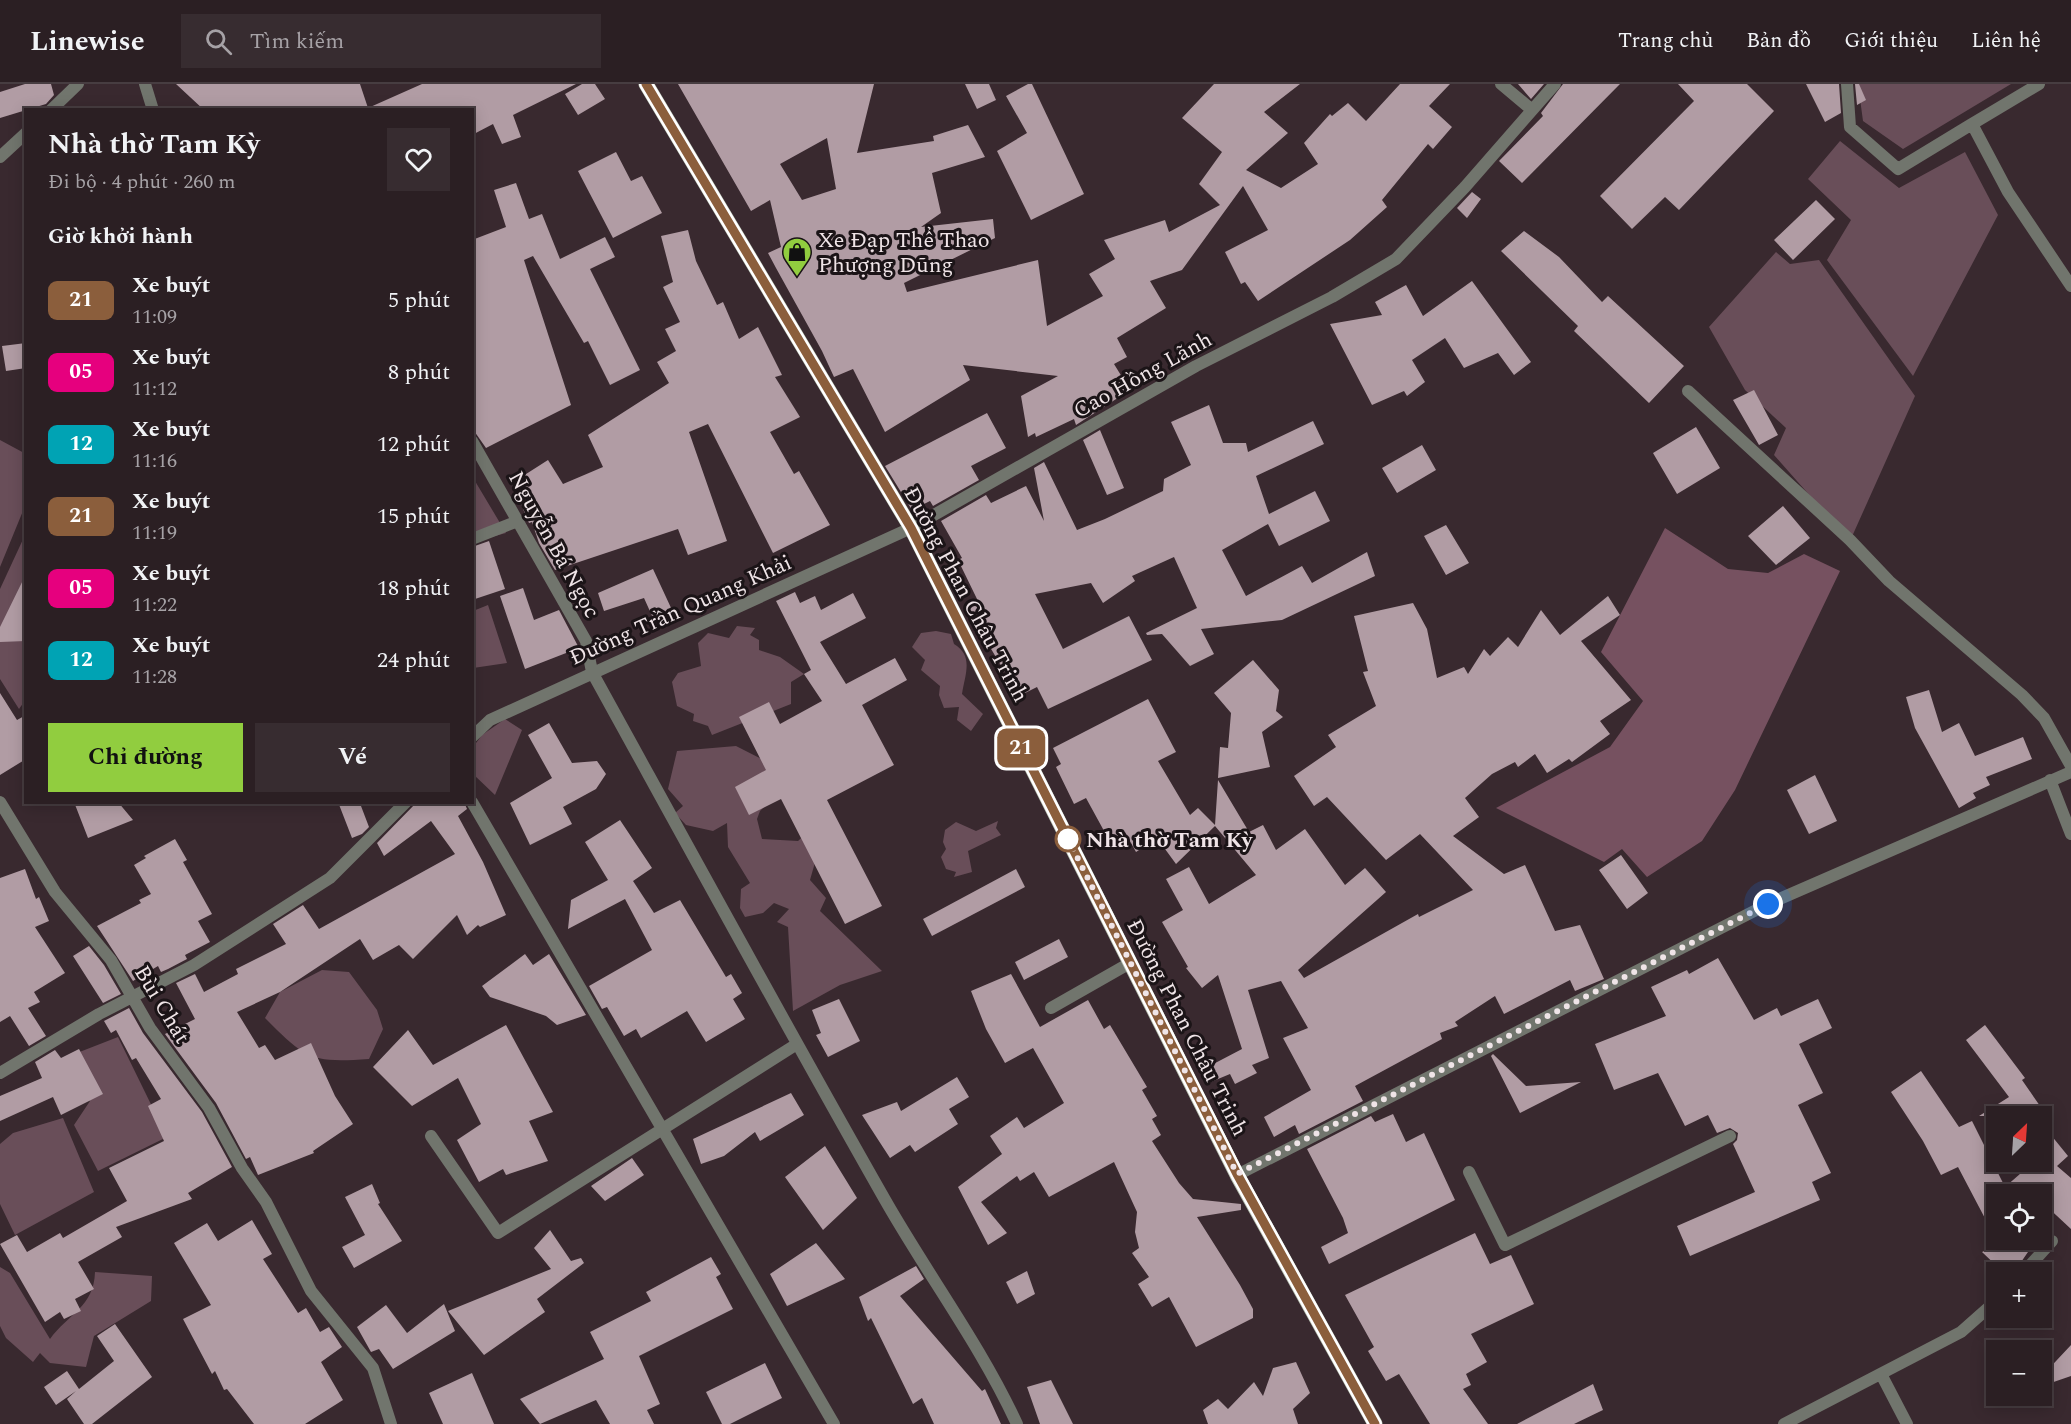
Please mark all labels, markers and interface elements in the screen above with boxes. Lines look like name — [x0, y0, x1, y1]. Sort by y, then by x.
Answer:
search box — [181, 14, 601, 68]
text: Linewise — [30, 20, 145, 63]
icon: search — [202, 25, 235, 58]
text: Tìm kiếm — [250, 25, 344, 58]
text: Trang chủ — [1618, 25, 1713, 57]
text: Bản đồ — [1746, 25, 1811, 57]
text: Giới thiệu — [1844, 25, 1938, 57]
text: Liên hệ — [1971, 25, 2041, 57]
text: Nhà thờ Tam Kỳ — [48, 123, 260, 166]
button: heart — [387, 128, 450, 191]
text: Đi bộ · 4 phút · 260 m — [48, 167, 235, 197]
text: Giờ khởi hành — [48, 220, 193, 253]
place label: Xe Đạp Thể Thao Phượng Dũng — [818, 224, 990, 282]
shop icon: Xe Đạp Thể Thao Phượng Dũng — [781, 236, 813, 278]
text: Xe buýt — [132, 269, 210, 302]
text: 21 — [69, 284, 93, 316]
text: 5 phút — [388, 284, 450, 317]
text: 11:09 — [132, 302, 177, 332]
street label: Cao Hồng Lãnh — [1067, 323, 1218, 427]
text: Xe buýt — [132, 341, 210, 374]
text: 05 — [69, 356, 93, 388]
text: 8 phút — [388, 356, 450, 389]
text: 11:12 — [132, 374, 177, 404]
text: Xe buýt — [132, 413, 210, 446]
text: 12 — [69, 428, 93, 460]
text: 12 phút — [377, 428, 450, 461]
text: 11:16 — [132, 446, 177, 476]
street label: Nguyễn Bá Ngọc — [499, 465, 608, 624]
street label: Đường Phan Châu Trinh — [895, 481, 1037, 708]
text: Xe buýt — [132, 485, 210, 518]
text: 21 — [69, 500, 93, 532]
text: 15 phút — [377, 500, 450, 533]
text: 11:19 — [132, 518, 177, 548]
street label: Đường Trần Quang Khải — [564, 546, 797, 674]
text: Xe buýt — [132, 557, 210, 590]
text: 05 — [69, 572, 93, 604]
text: 18 phút — [377, 572, 450, 605]
text: 11:22 — [132, 590, 177, 620]
text: Xe buýt — [132, 629, 210, 662]
text: 12 — [69, 644, 93, 676]
text: 24 phút — [377, 644, 450, 677]
text: 11:28 — [132, 662, 177, 692]
button: Chỉ đường — [48, 723, 243, 792]
button: Vé — [255, 723, 450, 792]
line badge: 21 — [994, 728, 1048, 768]
text: 21 — [1009, 732, 1033, 764]
place label: Nhà thờ Tam Kỳ — [1086, 824, 1254, 857]
marker: Nhà thờ Tam Kỳ — [1055, 826, 1081, 852]
your location — [1753, 889, 1783, 919]
street label: Đường Phan Châu Trinh — [1117, 913, 1256, 1142]
street label: Bùi Chát — [125, 959, 198, 1050]
north arrow — [1986, 1106, 2052, 1172]
map controls — [1986, 1106, 2052, 1406]
button: locate — [1986, 1184, 2052, 1250]
button: + — [1986, 1262, 2052, 1328]
button: − — [1986, 1340, 2052, 1406]

